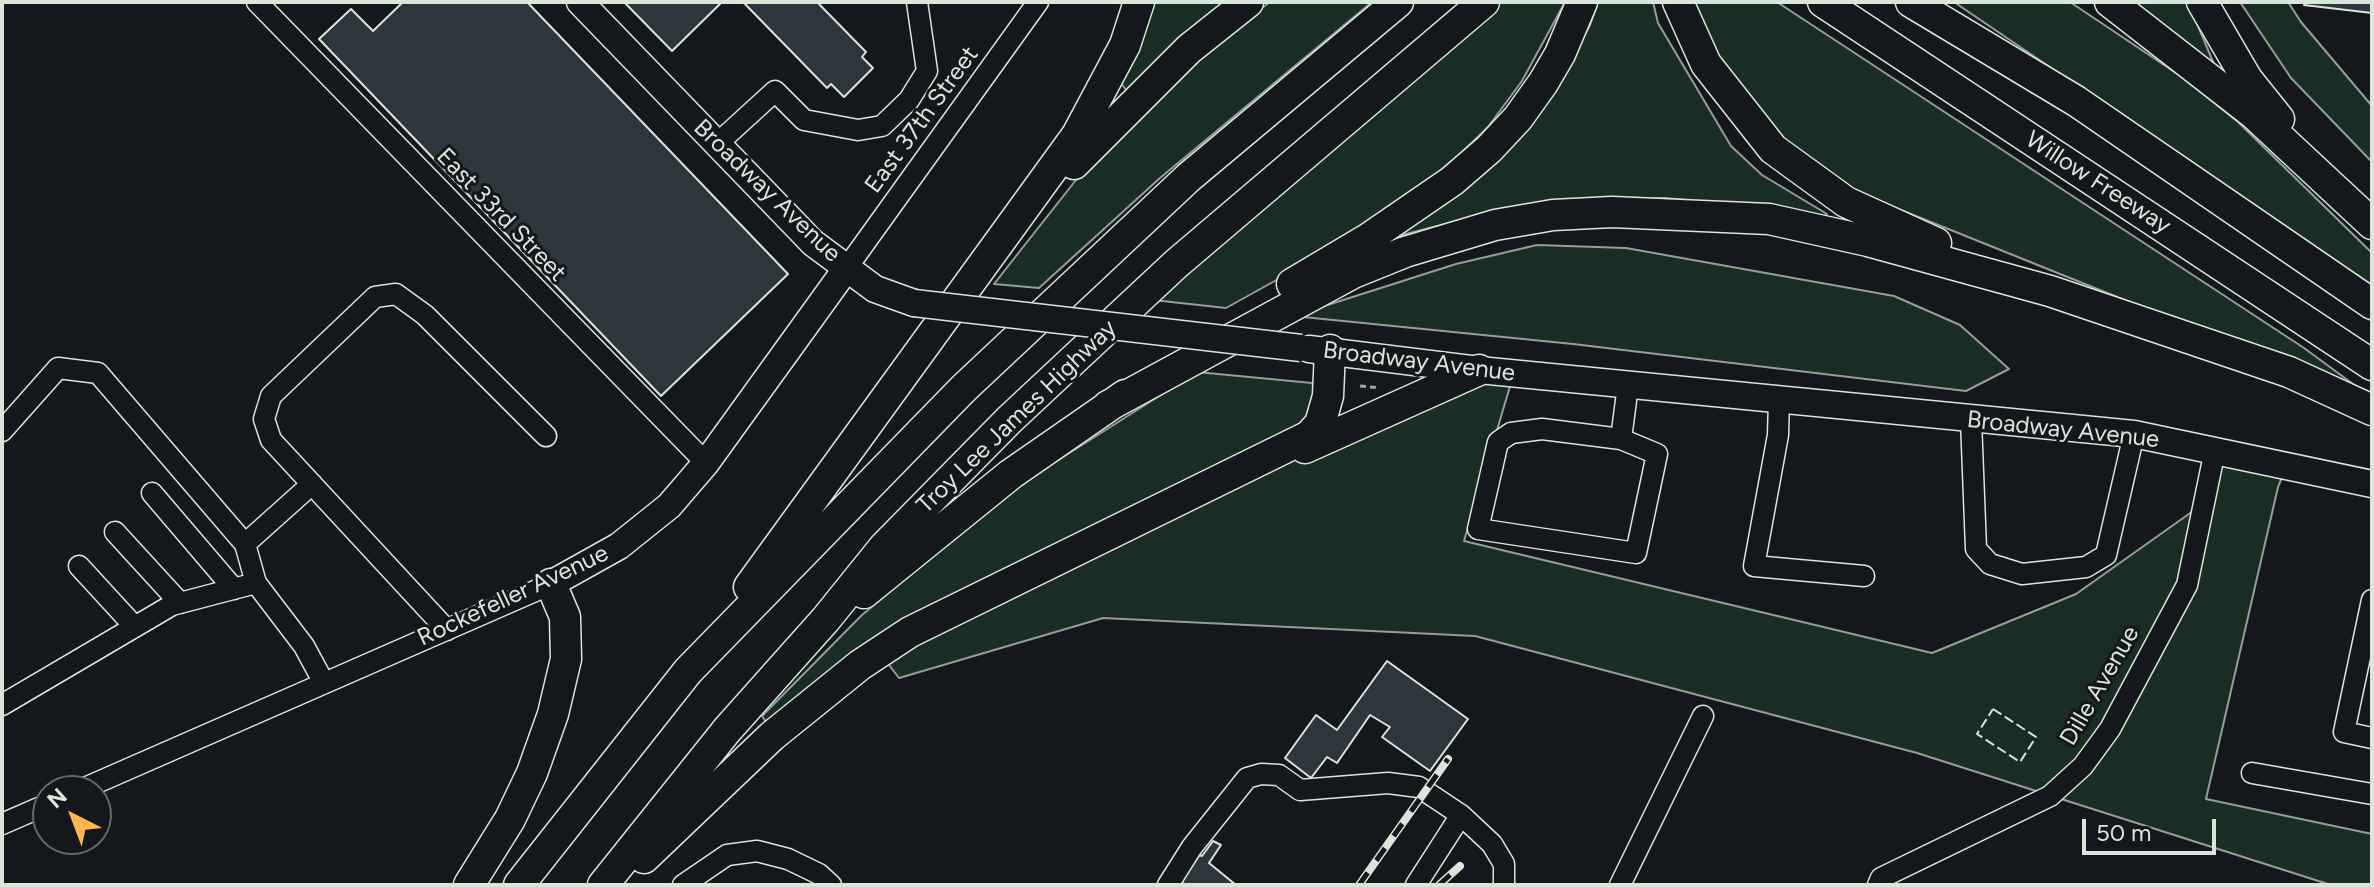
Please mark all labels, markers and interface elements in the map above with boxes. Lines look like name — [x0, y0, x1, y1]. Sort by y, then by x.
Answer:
street label: East 37th Street — [859, 41, 985, 199]
street label: Broadway Avenue — [687, 114, 847, 268]
street label: Willow Freeway — [2020, 125, 2176, 241]
street label: East 33rd Street — [430, 142, 572, 288]
street label: Troy Lee James Highway — [911, 314, 1123, 520]
street label: Broadway Avenue — [1321, 336, 1517, 388]
street label: Broadway Avenue — [1965, 406, 2161, 454]
street label: Rockefeller Avenue — [413, 539, 613, 653]
street label: Dille Avenue — [2054, 621, 2146, 751]
north arrow — [32, 775, 112, 855]
text: N — [42, 783, 72, 814]
scale bar — [2086, 803, 2220, 853]
text: 50 m — [2096, 818, 2152, 847]

